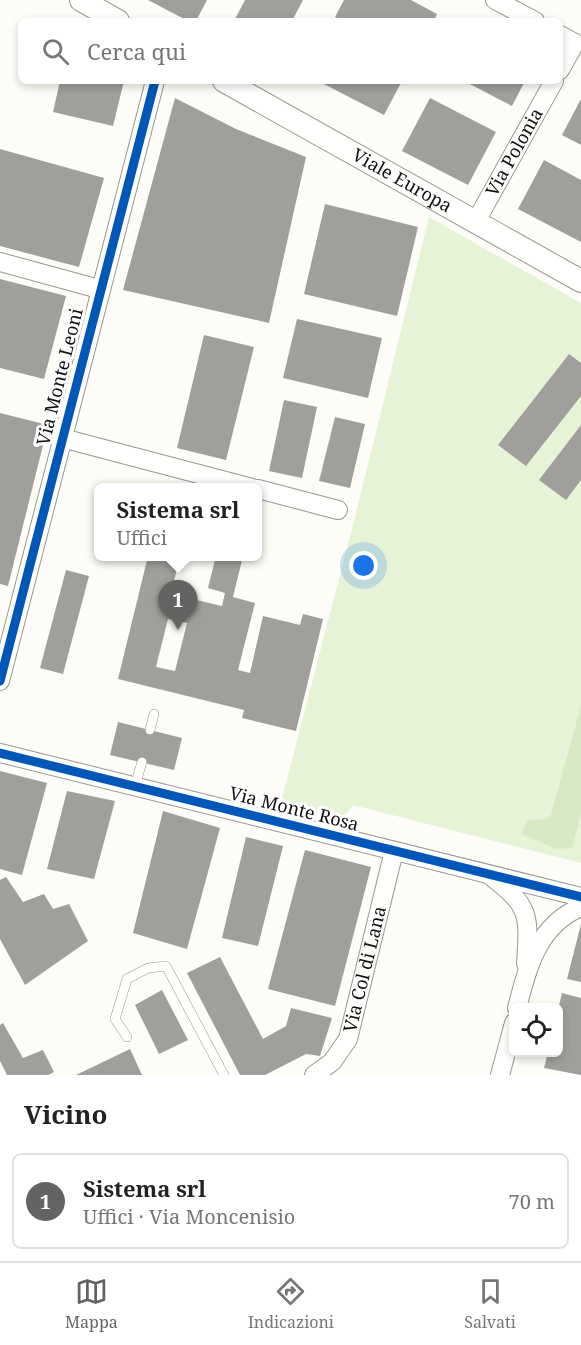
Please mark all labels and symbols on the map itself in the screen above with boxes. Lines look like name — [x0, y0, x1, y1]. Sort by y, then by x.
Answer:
street label: Via Polonia — [479, 103, 548, 200]
street label: Viale Europa — [348, 142, 457, 217]
street label: Via Monte Leoni — [30, 305, 88, 448]
your location — [349, 551, 378, 580]
pin: 1 — [158, 580, 198, 630]
street label: Via Monte Rosa — [227, 780, 362, 836]
street label: Via Col di Lana — [337, 903, 391, 1035]

